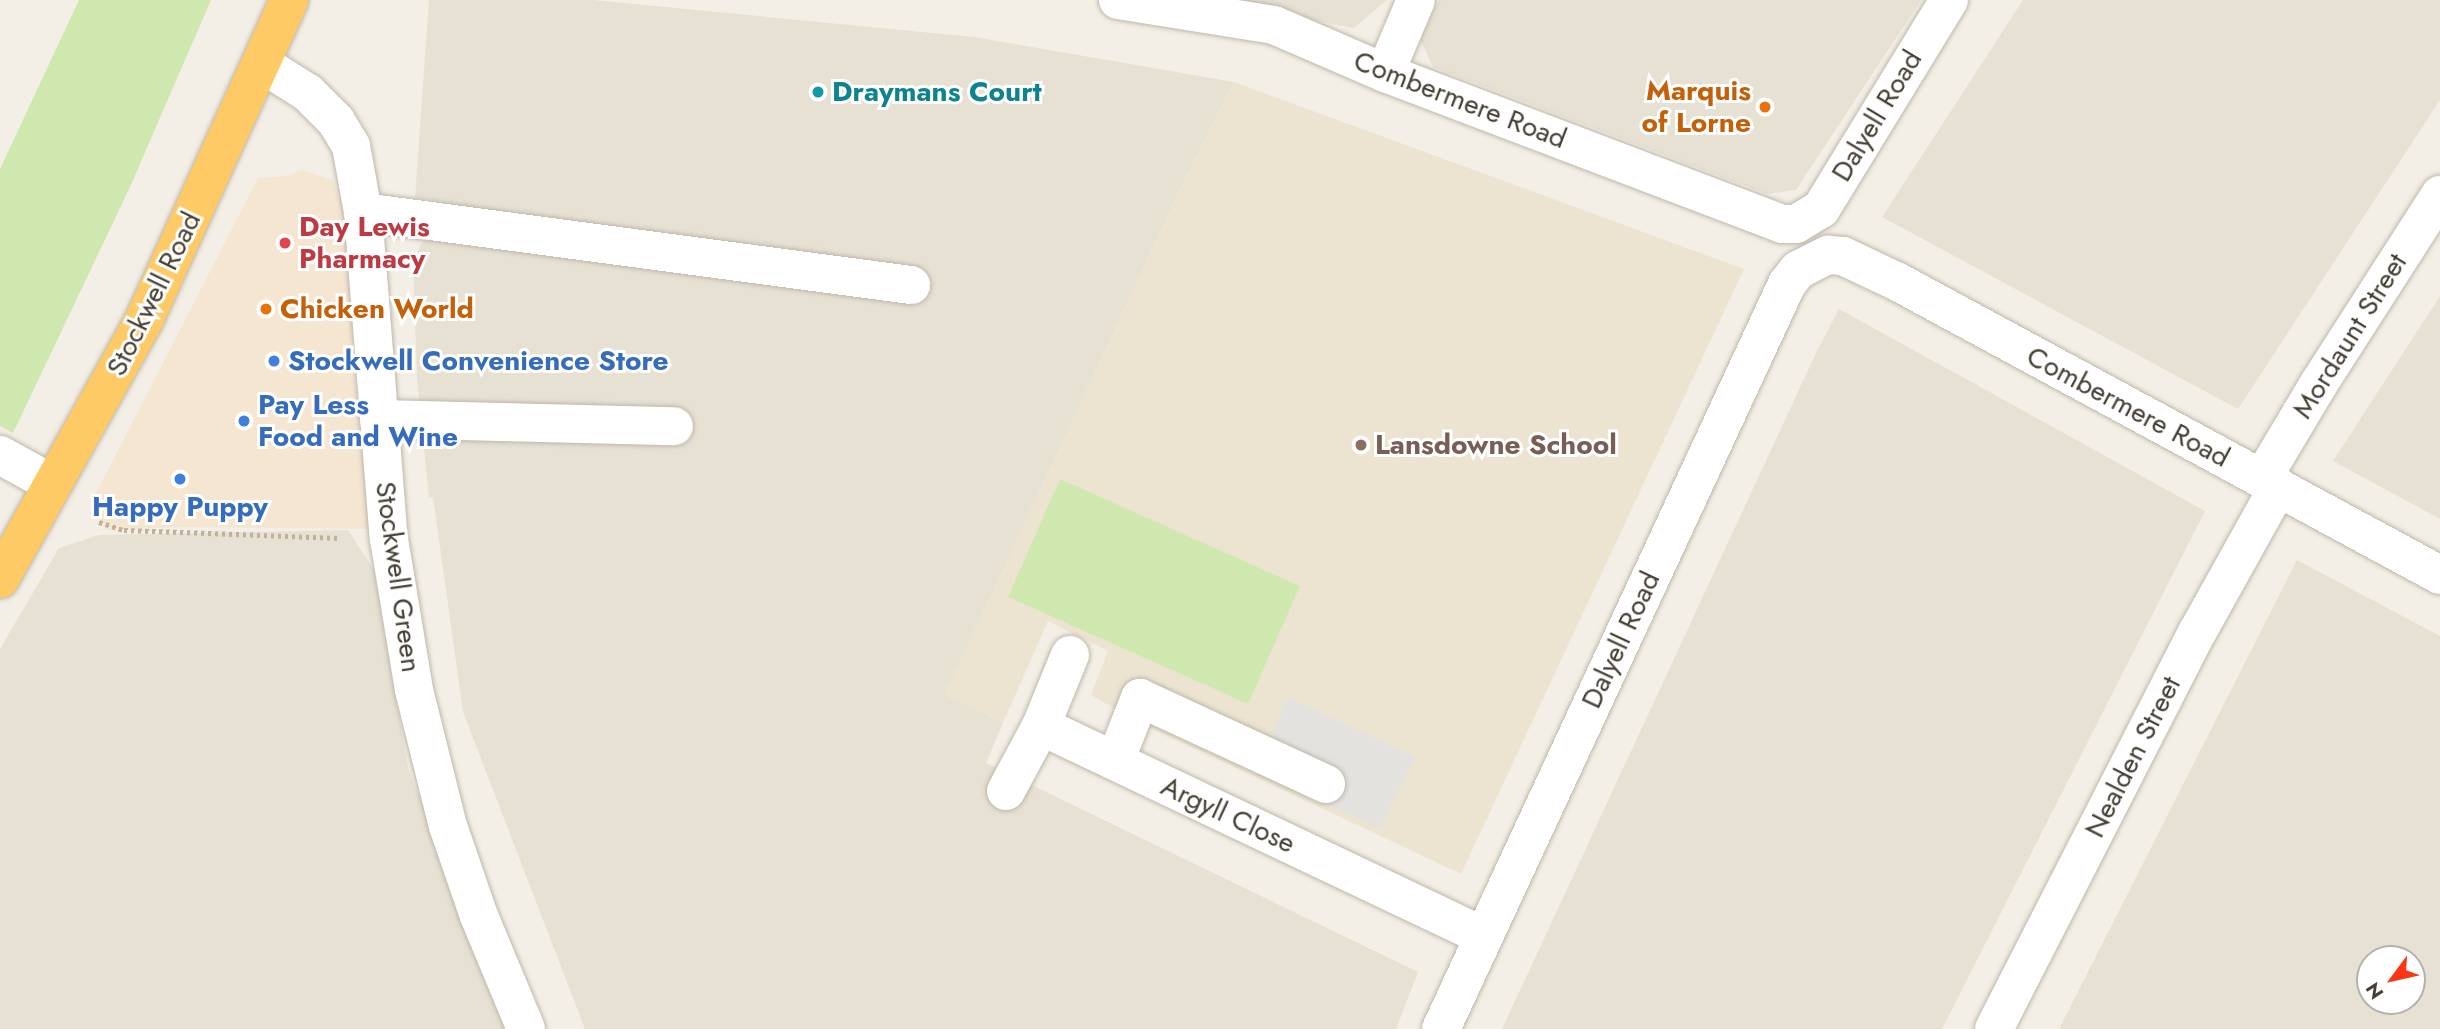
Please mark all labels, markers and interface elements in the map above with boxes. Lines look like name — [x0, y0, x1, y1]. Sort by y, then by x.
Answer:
street label: Combermere Road — [1349, 44, 1571, 156]
street label: Dalyell Road — [1825, 44, 1929, 188]
place label: Marquis of Lorne — [1641, 74, 1751, 140]
place label: Draymans Court — [832, 75, 1042, 109]
marker: Draymans Court — [810, 84, 826, 100]
marker: Marquis of Lorne — [1757, 99, 1773, 115]
street label: Stockwell Road — [100, 207, 208, 381]
place label: Day Lewis Pharmacy — [299, 210, 430, 276]
marker: Day Lewis Pharmacy — [277, 235, 293, 251]
street label: Mordaunt Street — [2286, 247, 2414, 425]
place label: Chicken World — [280, 292, 474, 326]
marker: Chicken World — [258, 301, 274, 317]
street label: Combermere Road — [2021, 339, 2235, 475]
place label: Stockwell Convenience Store — [288, 344, 669, 378]
marker: Stockwell Convenience Store — [266, 353, 282, 369]
place label: Pay Less Food and Wine — [258, 388, 458, 454]
marker: Pay Less Food and Wine — [236, 413, 252, 429]
place label: Lansdowne School — [1375, 428, 1617, 462]
marker: Lansdowne School — [1353, 437, 1369, 453]
marker: Happy Puppy — [172, 471, 188, 487]
street label: Stockwell Green — [368, 479, 428, 675]
place label: Happy Puppy — [92, 490, 268, 524]
street label: Dalyell Road — [1575, 566, 1667, 714]
street label: Nealden Street — [2078, 671, 2188, 843]
street label: Argyll Close — [1156, 769, 1300, 861]
north arrow — [2356, 945, 2426, 1015]
text: N — [2359, 977, 2390, 1004]

